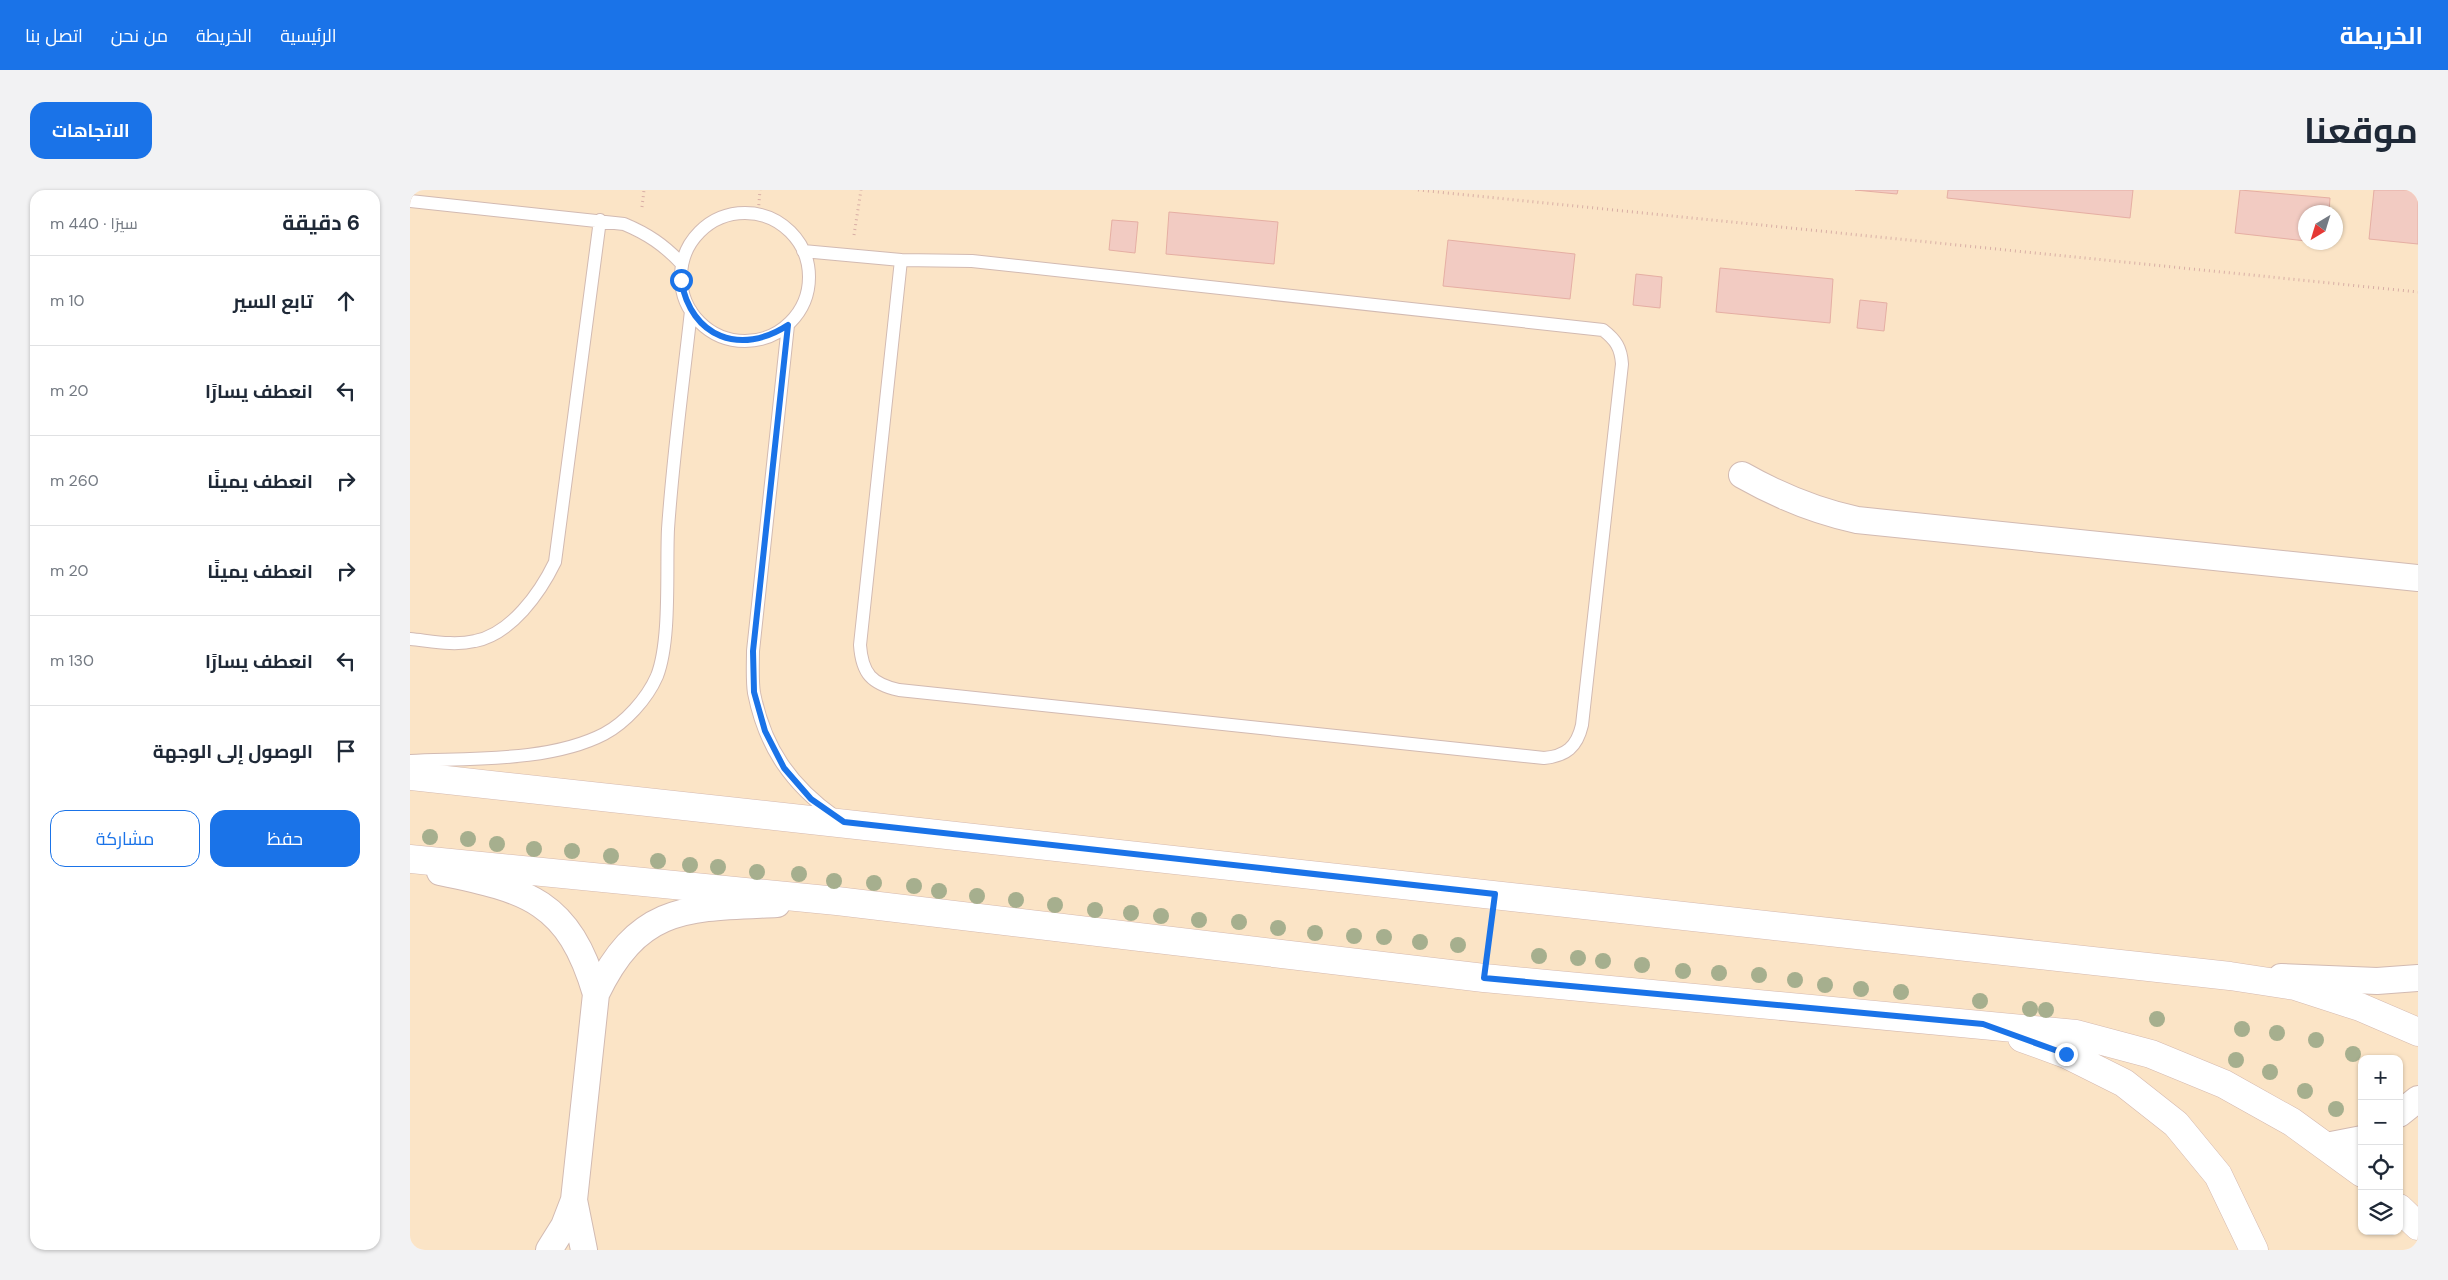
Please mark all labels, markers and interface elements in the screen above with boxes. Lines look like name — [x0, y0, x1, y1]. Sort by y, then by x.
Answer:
text: الخريطة — [2340, 20, 2423, 51]
text: اتصل بنا — [25, 24, 83, 48]
text: من نحن — [111, 24, 168, 48]
text: الخريطة — [196, 24, 252, 48]
text: الرئيسية — [280, 24, 337, 48]
button: الاتجاهات — [30, 102, 152, 159]
text: موقعنا — [2304, 108, 2418, 154]
north arrow — [2298, 205, 2343, 250]
text: 6 دقيقة — [282, 209, 360, 237]
text: سيرًا · 440 m — [50, 213, 138, 234]
route start — [670, 269, 693, 292]
icon: ahead — [332, 287, 360, 315]
text: تابع السير — [233, 289, 313, 314]
text: 10 m — [50, 290, 84, 311]
icon: left — [332, 377, 360, 405]
text: انعطف يسارًا — [205, 379, 313, 404]
text: 20 m — [50, 380, 89, 401]
icon: right — [332, 467, 360, 495]
text: انعطف يمينًا — [207, 469, 313, 494]
text: 260 m — [50, 470, 99, 491]
icon: right — [332, 557, 360, 585]
text: انعطف يمينًا — [207, 559, 313, 584]
text: 20 m — [50, 560, 89, 581]
icon: left — [332, 647, 360, 675]
text: انعطف يسارًا — [205, 649, 313, 674]
text: 130 m — [50, 650, 94, 671]
icon: arrive — [332, 737, 360, 765]
text: الوصول إلى الوجهة — [153, 739, 313, 764]
button: مشاركة — [50, 810, 200, 867]
button: حفظ — [210, 810, 360, 867]
route end — [2055, 1043, 2078, 1066]
map controls — [2358, 1055, 2403, 1235]
button: + — [2358, 1055, 2403, 1100]
button: − — [2358, 1100, 2403, 1145]
button: locate — [2358, 1145, 2403, 1190]
button: layers — [2358, 1190, 2403, 1235]

